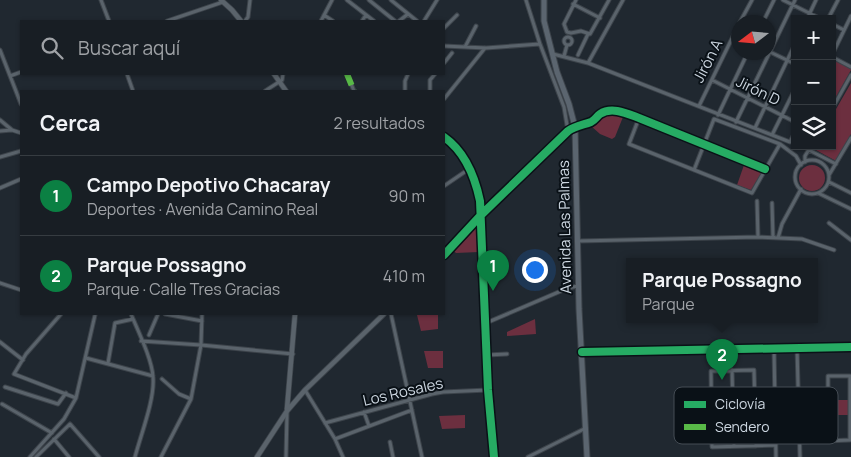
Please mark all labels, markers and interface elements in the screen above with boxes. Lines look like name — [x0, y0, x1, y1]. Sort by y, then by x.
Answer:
north arrow — [731, 15, 776, 60]
map controls — [791, 15, 836, 150]
button: + — [791, 15, 836, 60]
search box — [20, 20, 445, 75]
icon: search — [38, 34, 66, 62]
text: Buscar aquí — [78, 35, 180, 61]
street label: Jirón A — [688, 35, 728, 86]
button: − — [791, 60, 836, 105]
street label: Jirón D — [733, 71, 784, 110]
button: layers — [791, 105, 836, 150]
text: Cerca — [40, 109, 100, 137]
text: 2 resultados — [334, 112, 425, 134]
street label: Avenida Las Palmas — [553, 160, 576, 294]
text: Campo Depotivo Chacaray — [87, 172, 330, 198]
text: 1 — [52, 185, 60, 207]
text: 90 m — [389, 185, 425, 207]
text: Deportes · Avenida Camino Real — [87, 198, 318, 220]
pin: 1 — [477, 250, 509, 291]
text: Parque Possagno — [87, 252, 246, 278]
your location — [522, 257, 548, 283]
popup — [626, 258, 818, 323]
text: 2 — [51, 265, 61, 287]
text: 410 m — [383, 265, 425, 287]
text: Parque Possagno — [642, 267, 802, 293]
text: Parque · Calle Tres Gracias — [87, 278, 280, 300]
text: Parque — [642, 293, 695, 315]
pin: 2 — [706, 339, 738, 380]
street label: Los Rosales — [361, 372, 445, 411]
legend — [674, 387, 838, 444]
text: Ciclovía — [715, 394, 765, 413]
text: Sendero — [715, 417, 770, 436]

